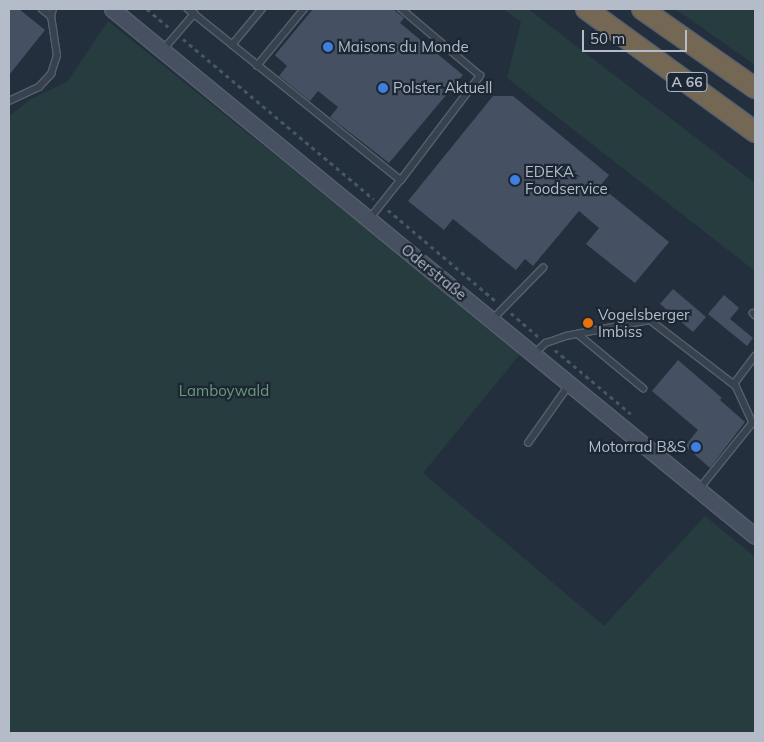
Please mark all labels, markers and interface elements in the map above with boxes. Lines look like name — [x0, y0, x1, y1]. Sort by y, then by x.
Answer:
scale bar — [584, 20, 689, 52]
text: 50 m — [590, 29, 625, 48]
place label: Maisons du Monde — [338, 38, 469, 56]
marker: Maisons du Monde — [322, 41, 334, 53]
road number: A 66 — [666, 70, 708, 94]
place label: Polster Aktuell — [393, 79, 492, 97]
marker: Polster Aktuell — [377, 82, 389, 94]
place label: EDEKA Foodservice — [525, 162, 608, 197]
marker: EDEKA Foodservice — [509, 174, 521, 186]
street label: Oderstraße — [398, 240, 470, 304]
place label: Vogelsberger Imbiss — [598, 305, 690, 340]
marker: Vogelsberger Imbiss — [582, 317, 594, 329]
park label: Lamboywald — [179, 382, 269, 400]
place label: Motorrad B&S — [589, 438, 686, 456]
marker: Motorrad B&S — [690, 441, 702, 453]

